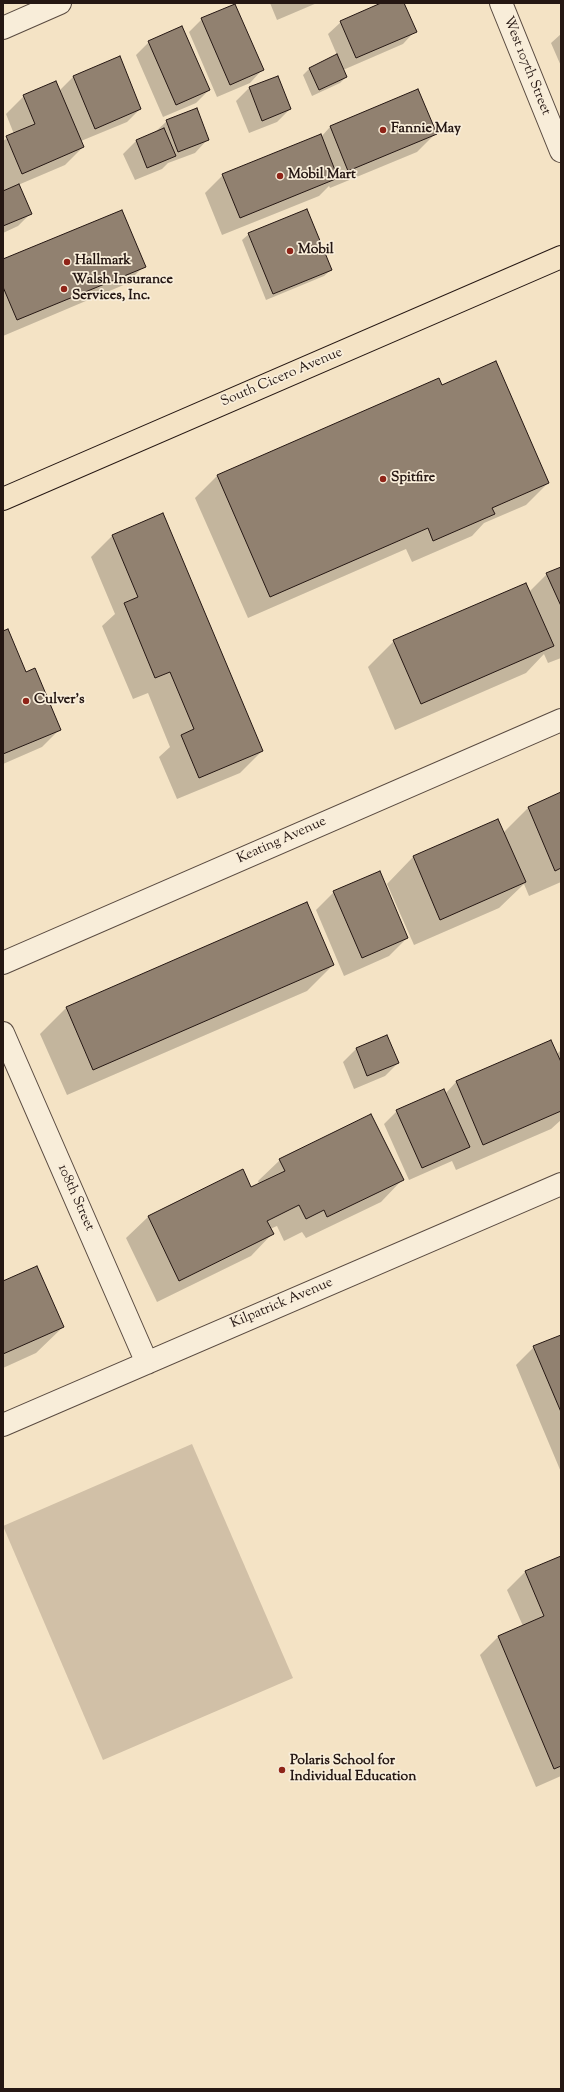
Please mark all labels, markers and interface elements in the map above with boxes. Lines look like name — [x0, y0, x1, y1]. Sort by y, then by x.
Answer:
street label: West 107th Street — [499, 14, 553, 118]
place label: Fannie May — [391, 122, 461, 138]
marker: Fannie May — [378, 125, 388, 135]
place label: Mobil Mart — [288, 168, 356, 184]
marker: Mobil Mart — [275, 171, 285, 181]
place label: Mobil — [298, 243, 334, 259]
marker: Mobil — [285, 246, 295, 256]
place label: Hallmark — [75, 254, 131, 270]
marker: Hallmark — [62, 257, 72, 267]
place label: Walsh Insurance Services, Inc. — [72, 273, 173, 306]
marker: Walsh Insurance Services, Inc. — [59, 284, 69, 294]
street label: South Cicero Avenue — [219, 345, 345, 411]
place label: Spitfire — [391, 471, 435, 487]
marker: Spitfire — [378, 474, 388, 484]
place label: Culver's — [34, 693, 84, 709]
marker: Culver's — [21, 696, 31, 706]
street label: Keating Avenue — [235, 814, 329, 868]
street label: 108th Street — [53, 1162, 97, 1234]
street label: Kilpatrick Avenue — [228, 1275, 336, 1333]
place label: Polaris School for Individual Education — [290, 1754, 417, 1786]
marker: Polaris School for Individual Education — [277, 1765, 287, 1775]

